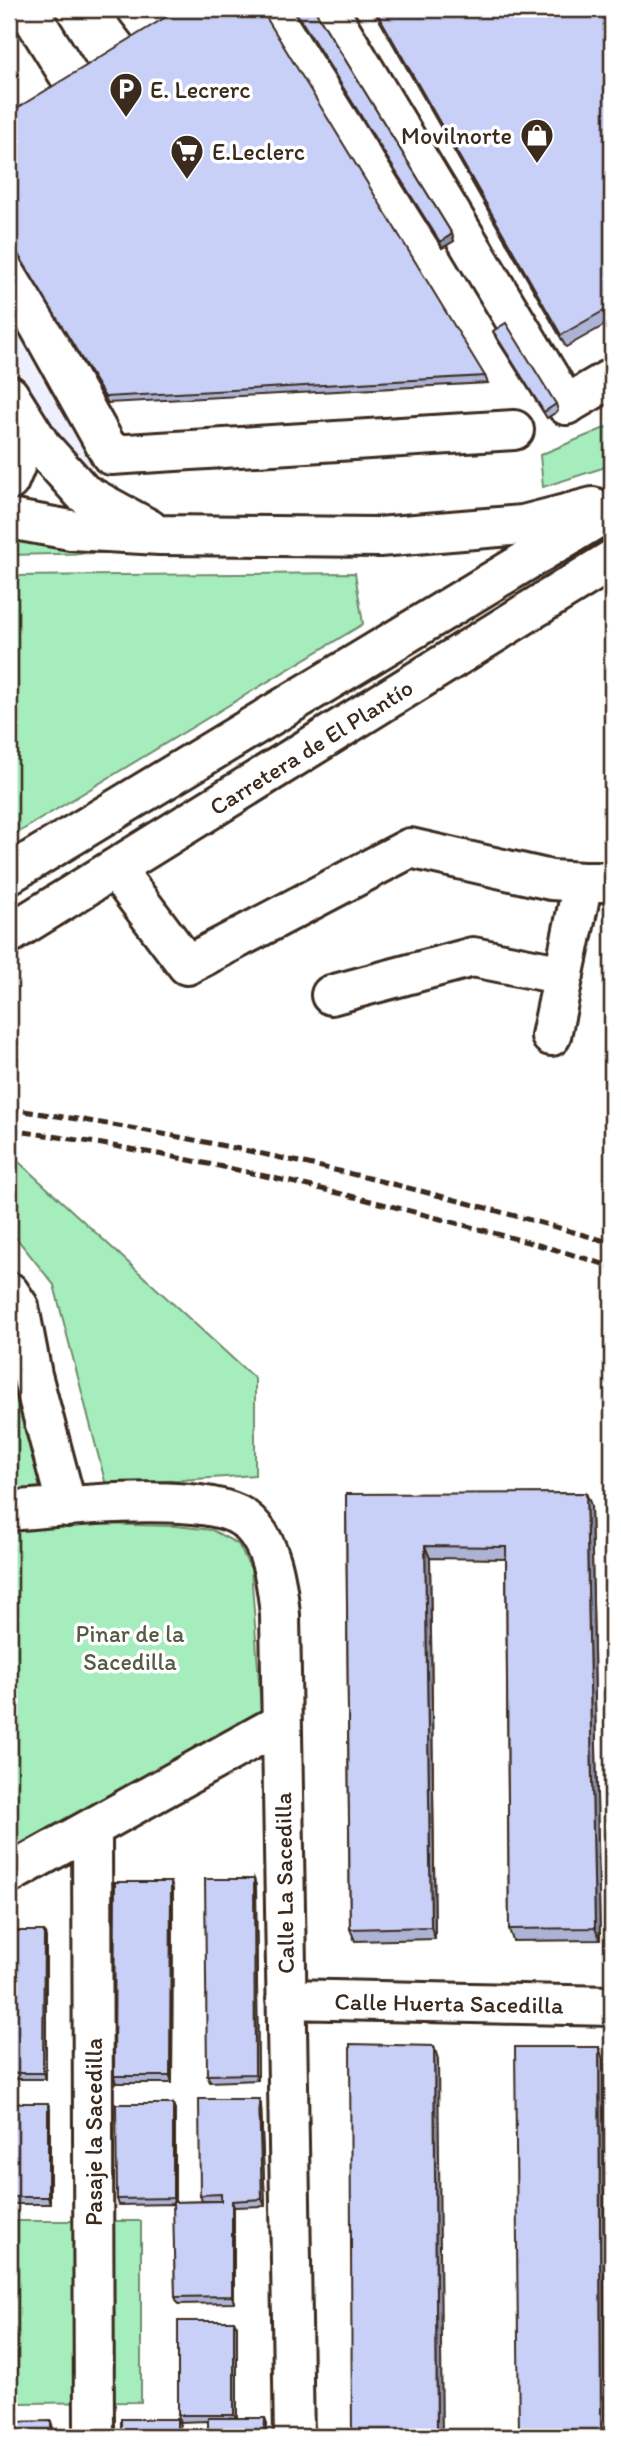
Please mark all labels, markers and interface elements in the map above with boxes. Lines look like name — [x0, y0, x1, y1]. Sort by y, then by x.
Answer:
parking icon: E. Lecrerc — [107, 70, 145, 119]
place label: E. Lecrerc — [150, 75, 251, 104]
shop icon: Movilnorte — [518, 116, 556, 165]
place label: Movilnorte — [401, 121, 512, 150]
supermarket icon: E.Leclerc — [168, 132, 206, 181]
place label: E.Leclerc — [212, 137, 305, 166]
street label: Carretera de El Plantío — [204, 673, 418, 821]
park label: Pinar de la Sacedilla — [76, 1619, 185, 1676]
street label: Calle La Sacedilla — [268, 1791, 300, 1974]
street label: Calle Huerta Sacedilla — [334, 1987, 564, 2020]
street label: Pasaje la Sacedilla — [79, 2038, 108, 2226]

